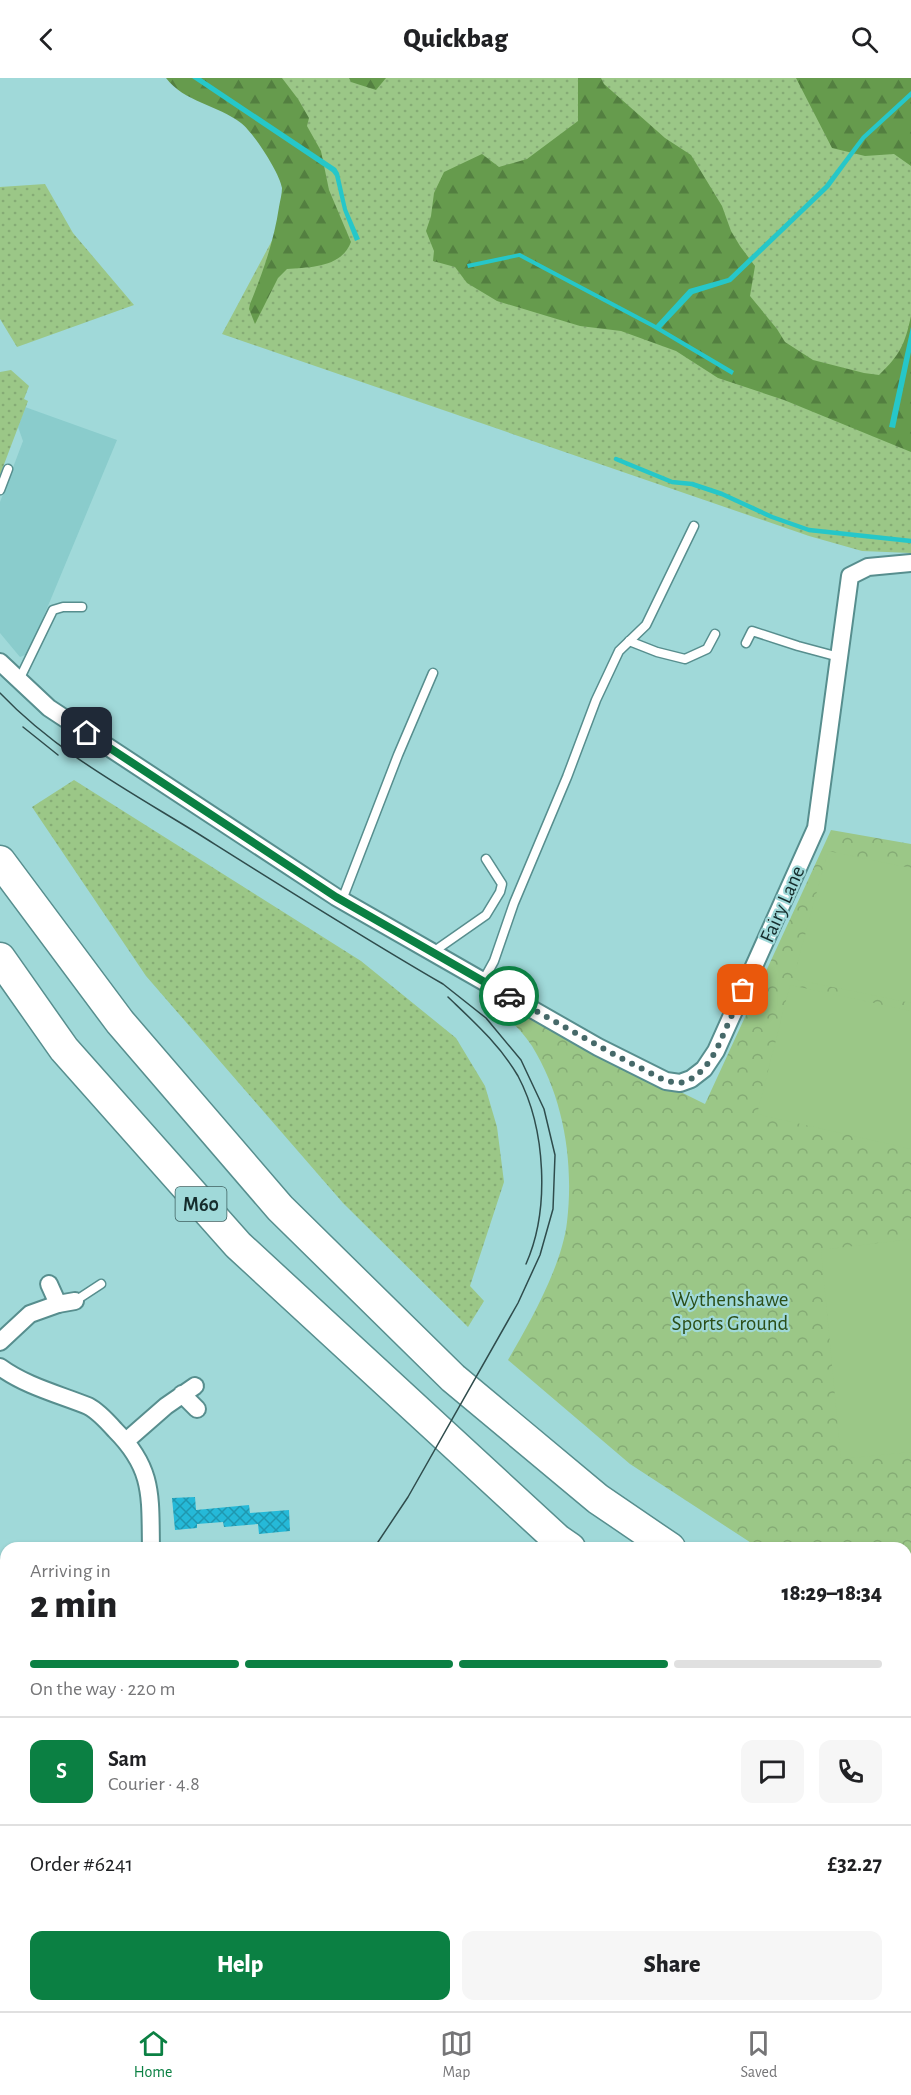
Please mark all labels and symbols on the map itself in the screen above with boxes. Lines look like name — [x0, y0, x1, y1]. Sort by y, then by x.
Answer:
pin — [61, 707, 112, 758]
street label: Fairy Lane — [756, 863, 809, 946]
pin — [717, 964, 768, 1015]
courier — [479, 966, 539, 1026]
road number: M60 — [176, 1187, 226, 1221]
park label: Wythenshawe Sports Ground — [671, 1289, 789, 1334]

